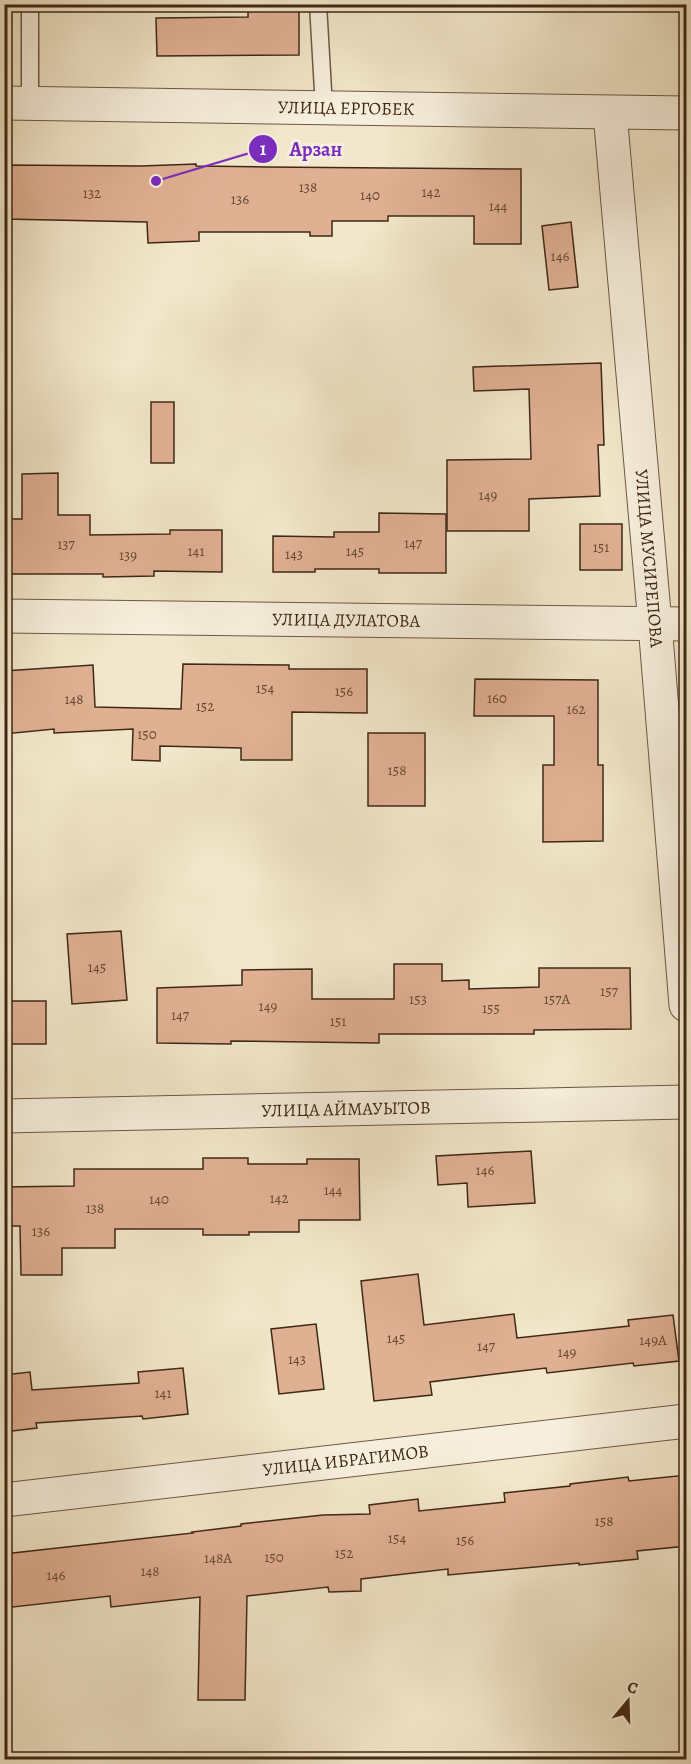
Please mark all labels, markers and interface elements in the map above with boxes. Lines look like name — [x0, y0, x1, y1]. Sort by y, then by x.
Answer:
street label: УЛИЦА ЕРГОБЕК — [278, 95, 415, 121]
callout: Арзан — [248, 130, 355, 168]
text: Арзан — [289, 136, 343, 163]
text: 1 — [260, 137, 267, 161]
house number: 138 — [299, 177, 317, 197]
house number: 142 — [421, 182, 441, 202]
house number: 132 — [83, 183, 101, 203]
house number: 140 — [360, 185, 380, 205]
house number: 136 — [231, 189, 249, 209]
house number: 144 — [489, 196, 508, 216]
house number: 146 — [551, 246, 569, 266]
street label: УЛИЦА МУСИРЕПОВА — [629, 468, 669, 649]
house number: 149 — [479, 485, 498, 505]
house number: 147 — [404, 533, 423, 553]
house number: 137 — [57, 534, 76, 554]
house number: 151 — [593, 537, 609, 557]
house number: 141 — [187, 541, 205, 561]
house number: 145 — [346, 541, 364, 561]
house number: 143 — [285, 544, 303, 564]
house number: 139 — [119, 545, 137, 565]
street label: УЛИЦА ДУЛАТОВА — [272, 607, 421, 633]
house number: 154 — [256, 678, 274, 698]
house number: 156 — [335, 681, 353, 701]
house number: 160 — [487, 688, 507, 708]
house number: 148 — [64, 689, 84, 709]
house number: 152 — [196, 696, 214, 716]
house number: 162 — [566, 699, 586, 719]
house number: 150 — [137, 724, 157, 744]
house number: 158 — [388, 760, 406, 780]
house number: 145 — [88, 957, 106, 977]
house number: 157 — [600, 981, 619, 1001]
house number: 153 — [409, 989, 427, 1009]
house number: 157А — [544, 989, 571, 1009]
house number: 149 — [259, 996, 278, 1016]
house number: 155 — [482, 998, 500, 1018]
house number: 147 — [171, 1005, 190, 1025]
house number: 151 — [330, 1011, 346, 1031]
street label: УЛИЦА АЙМАУЫТОВ — [261, 1095, 431, 1123]
house number: 146 — [476, 1160, 494, 1180]
house number: 144 — [324, 1180, 343, 1200]
house number: 142 — [269, 1188, 289, 1208]
house number: 140 — [149, 1189, 169, 1209]
house number: 138 — [86, 1198, 104, 1218]
house number: 136 — [32, 1221, 50, 1241]
house number: 145 — [387, 1328, 405, 1348]
house number: 149А — [639, 1330, 667, 1350]
house number: 147 — [477, 1336, 496, 1356]
house number: 149 — [558, 1342, 577, 1362]
house number: 143 — [288, 1349, 306, 1369]
house number: 141 — [154, 1383, 172, 1403]
street label: УЛИЦА ИБРАГИМОВ — [261, 1439, 430, 1482]
house number: 158 — [595, 1511, 613, 1531]
house number: 154 — [388, 1528, 406, 1548]
house number: 156 — [456, 1530, 474, 1550]
house number: 152 — [335, 1543, 353, 1563]
house number: 150 — [264, 1547, 284, 1567]
house number: 148А — [204, 1548, 232, 1568]
house number: 148 — [140, 1561, 160, 1581]
house number: 146 — [47, 1565, 65, 1585]
north arrow — [598, 1671, 658, 1731]
text: С — [624, 1676, 641, 1700]

